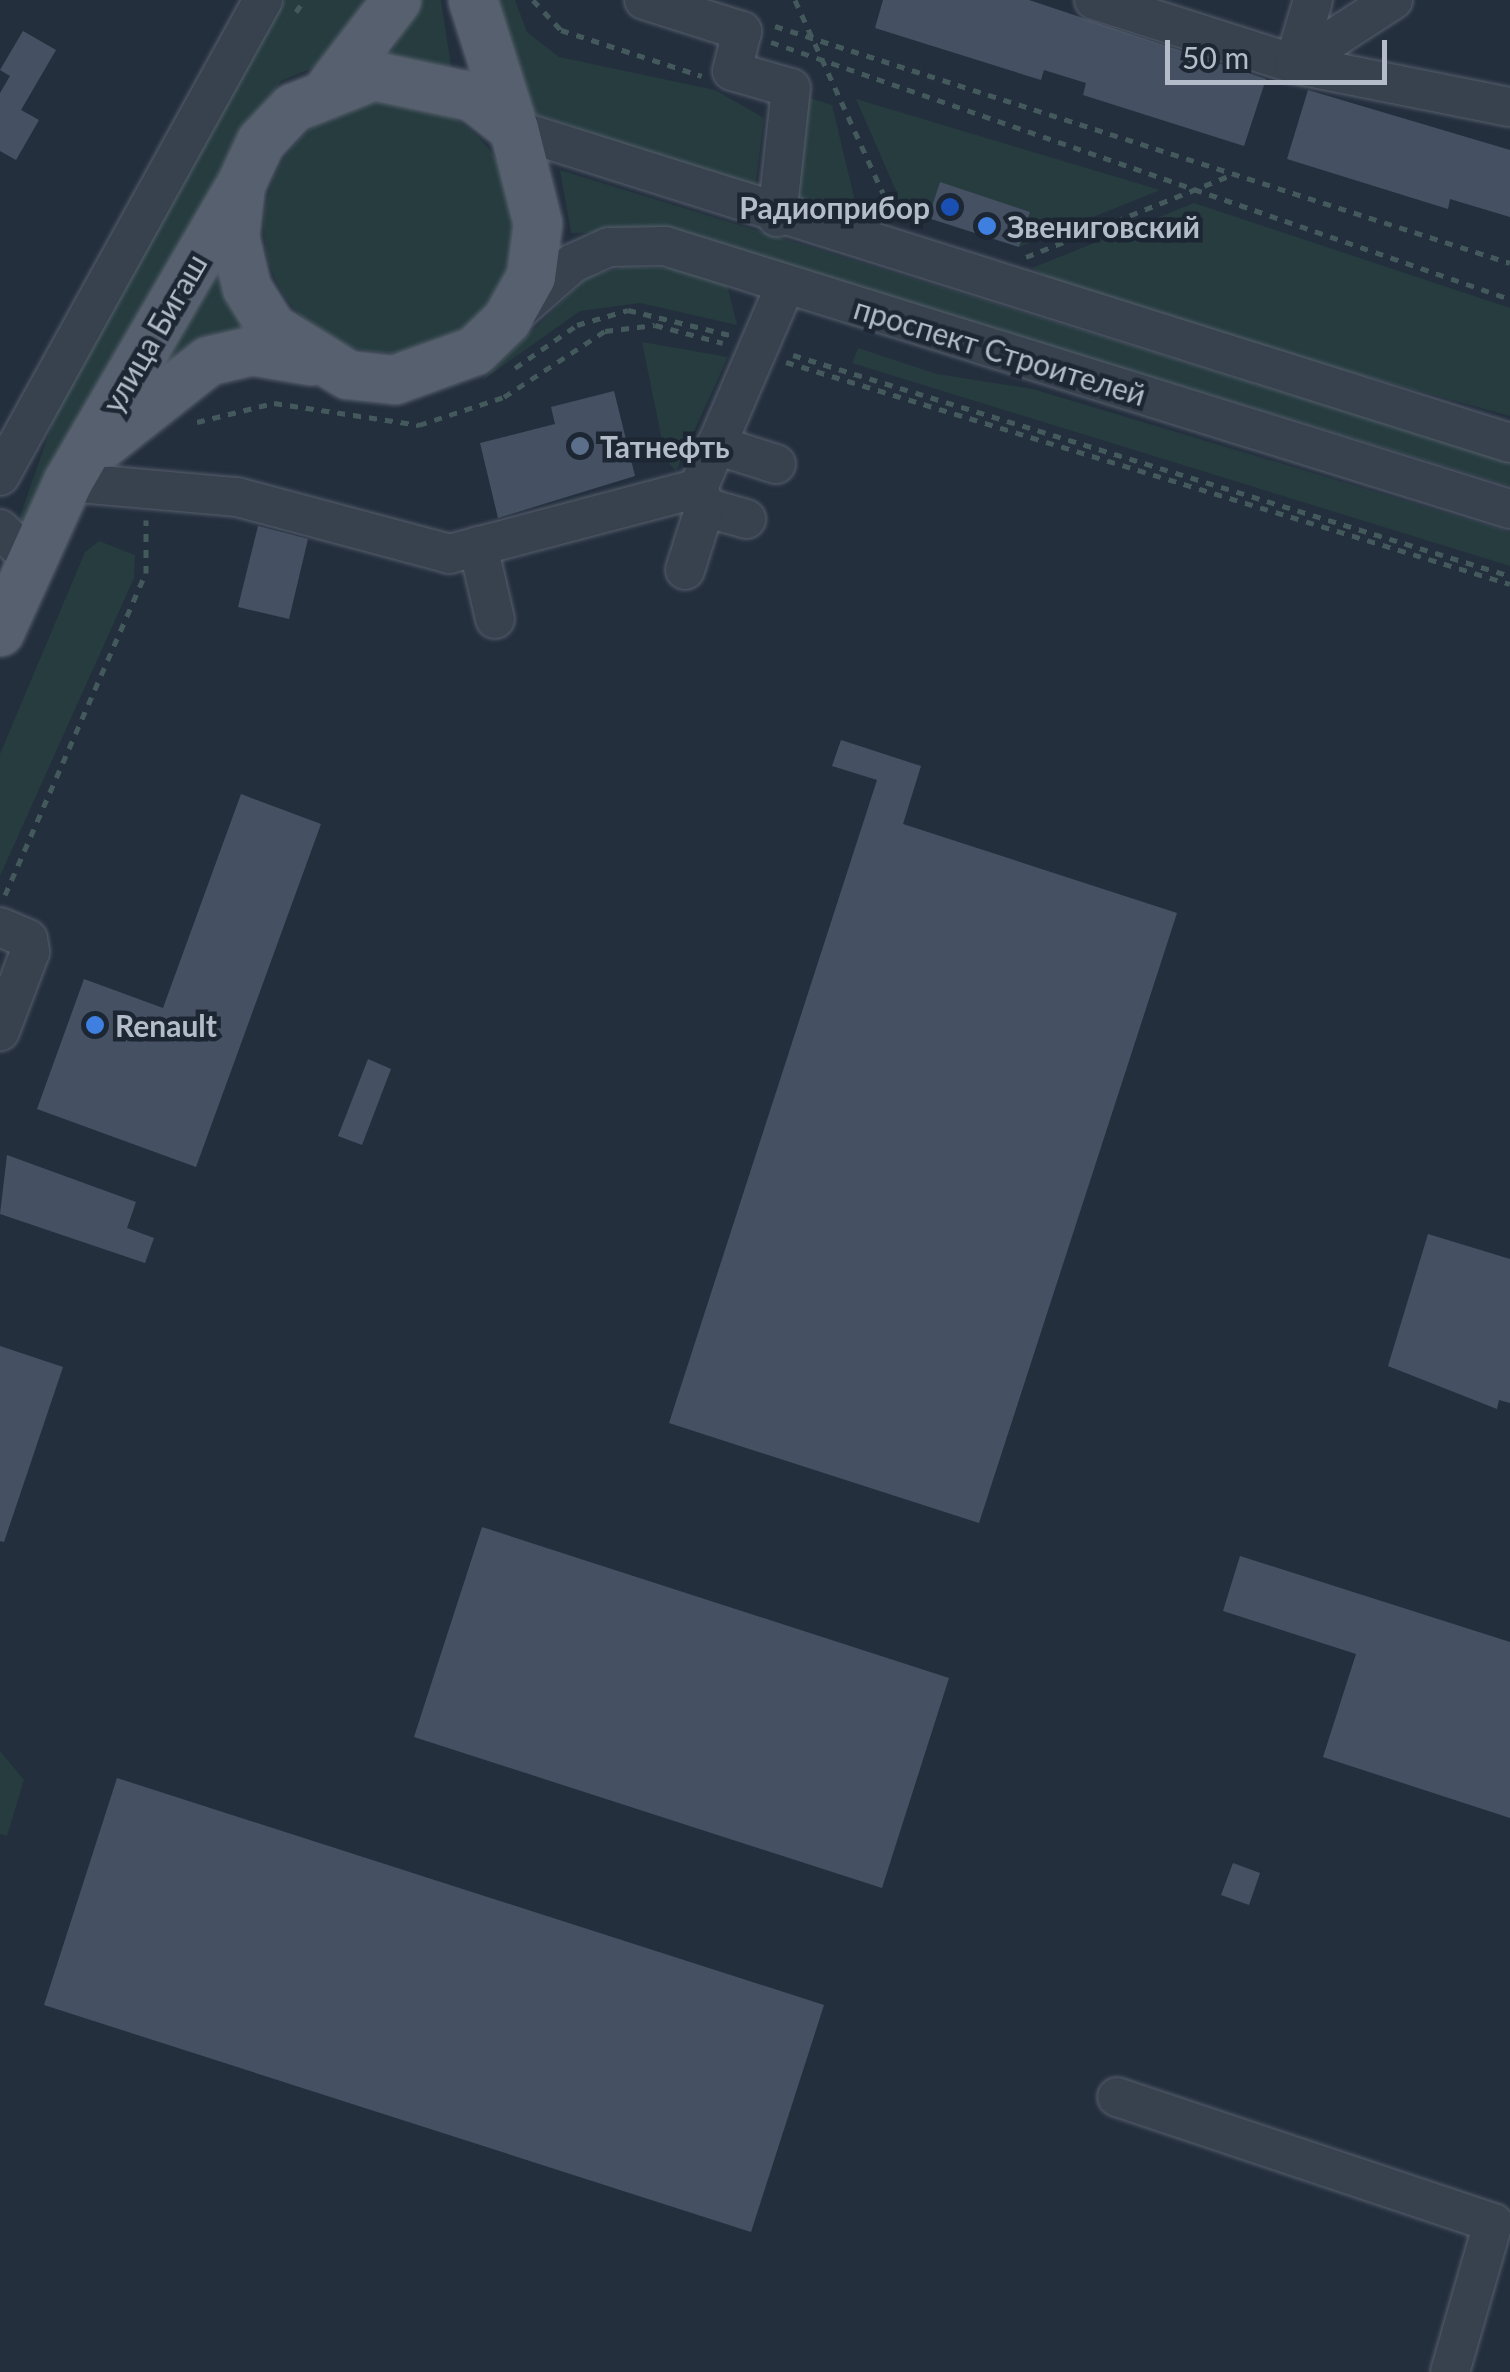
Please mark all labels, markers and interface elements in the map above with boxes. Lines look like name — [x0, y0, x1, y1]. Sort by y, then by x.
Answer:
scale bar — [1170, 20, 1392, 82]
text: 50 m — [1182, 39, 1249, 75]
place label: Радиоприбор — [739, 189, 930, 225]
marker: Радиоприбор — [939, 196, 961, 218]
place label: Звениговский — [1007, 208, 1200, 244]
marker: Звениговский — [976, 215, 998, 237]
street label: улица Бигаш — [94, 247, 214, 419]
street label: проспект Строителей — [850, 290, 1150, 412]
place label: Татнефть — [600, 428, 730, 464]
marker: Татнефть — [569, 435, 591, 457]
place label: Renault — [115, 1007, 217, 1043]
marker: Renault — [84, 1014, 106, 1036]

